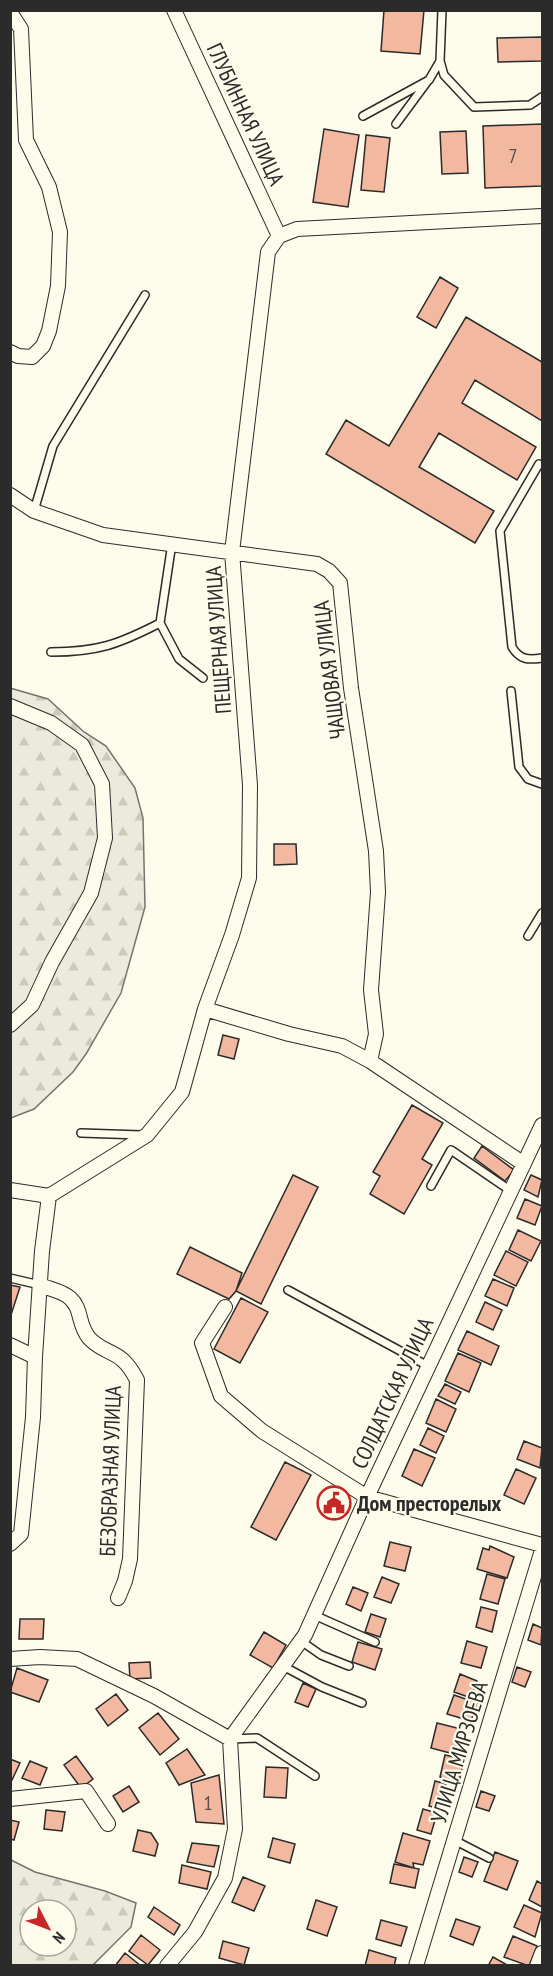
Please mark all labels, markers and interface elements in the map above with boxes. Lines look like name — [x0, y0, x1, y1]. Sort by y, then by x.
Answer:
street label: ГЛУБИННАЯ УЛИЦА — [201, 38, 291, 190]
house number: 7 — [509, 143, 518, 169]
street label: ПЕЩЕРНАЯ УЛИЦА — [199, 565, 237, 715]
street label: ЧАЩОВАЯ УЛИЦА — [307, 599, 351, 741]
street label: СОЛДАТСКАЯ УЛИЦА — [345, 1312, 440, 1473]
street label: БЕЗОБРАЗНАЯ УЛИЦА — [93, 1384, 127, 1557]
public building icon: Дом престорелых — [316, 1485, 352, 1521]
place label: Дом престорелых — [357, 1489, 501, 1517]
street label: УЛИЦА МИРЗОЕВА — [424, 1677, 494, 1826]
house number: 1 — [204, 1790, 213, 1816]
north arrow — [18, 1898, 78, 1958]
text: N — [49, 1928, 69, 1948]

